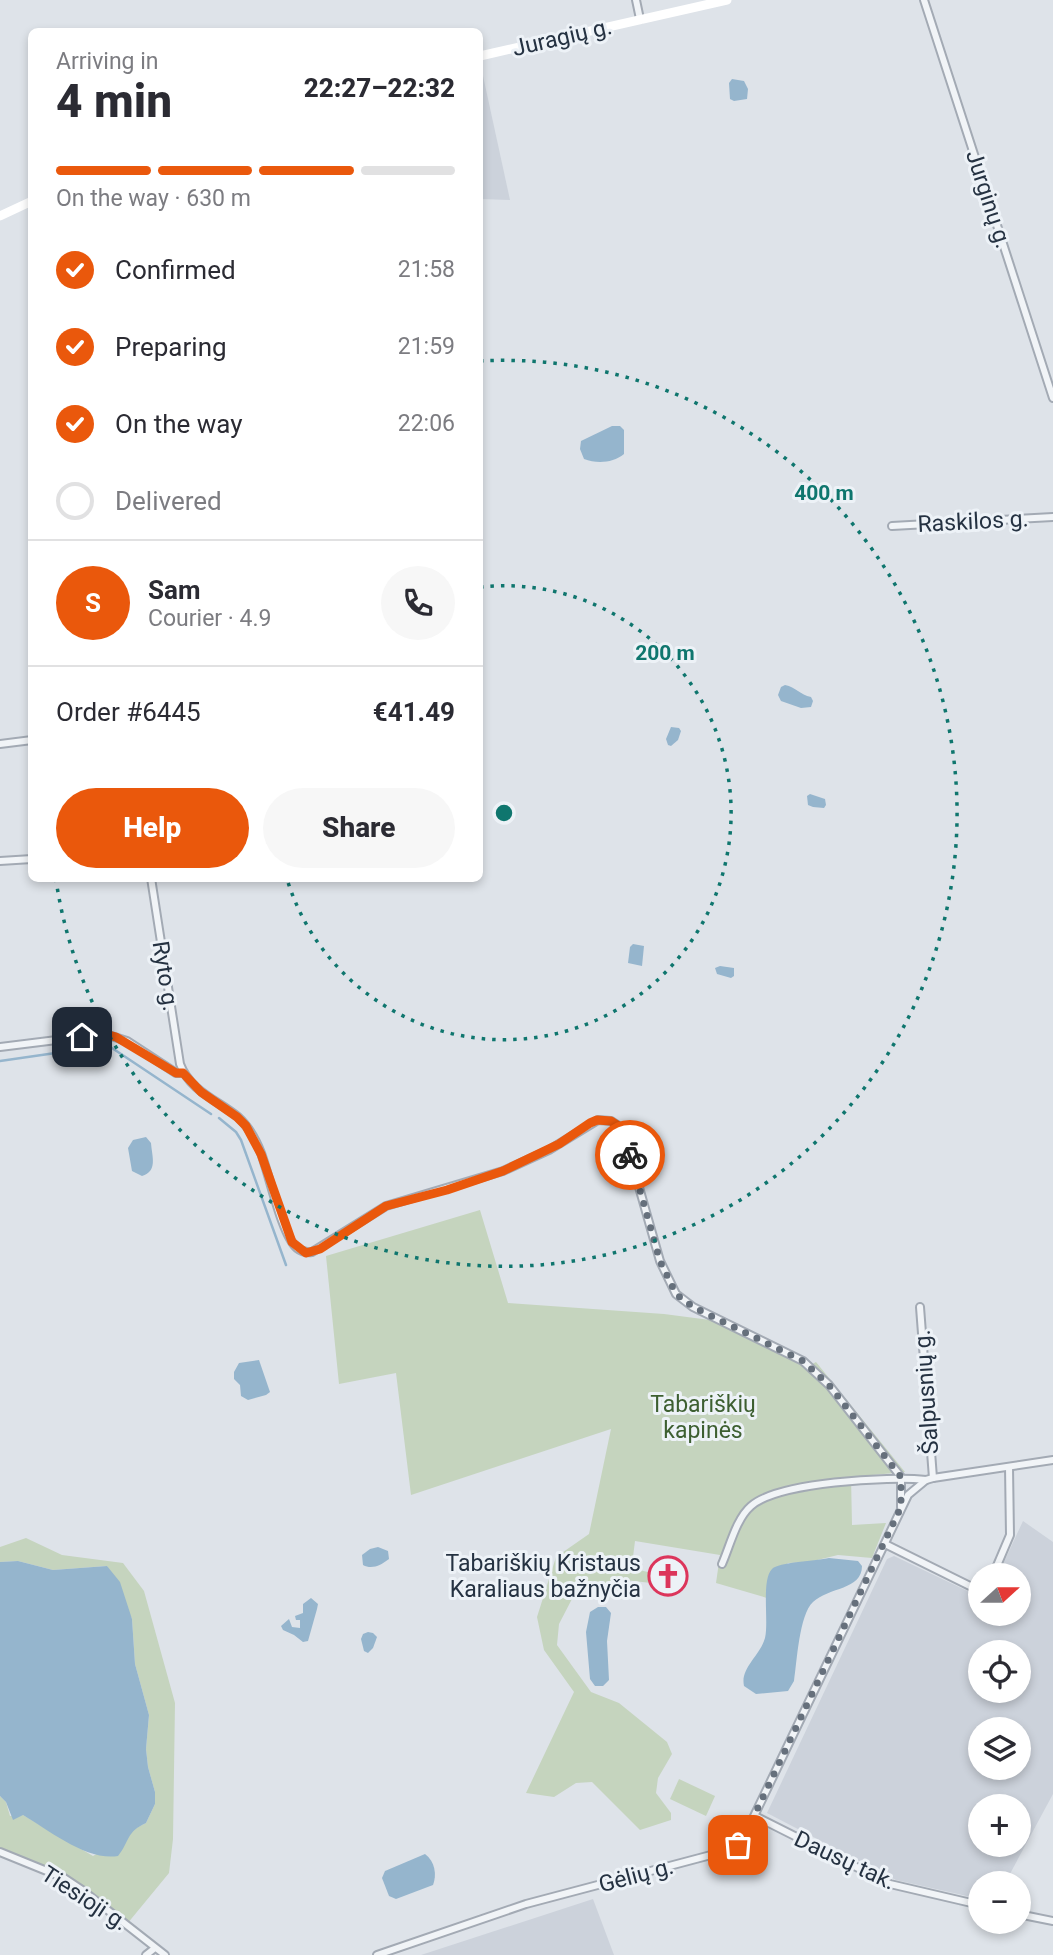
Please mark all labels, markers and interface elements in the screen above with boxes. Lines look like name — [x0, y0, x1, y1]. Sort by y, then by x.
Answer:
street label: Juragių g. — [510, 13, 614, 62]
text: Arriving in — [56, 48, 159, 75]
text: 22:27–22:32 — [304, 73, 455, 103]
text: 4 min — [56, 74, 172, 128]
street label: Jurginų g. — [960, 147, 1017, 252]
text: On the way · 630 m — [56, 185, 251, 212]
icon: check — [56, 251, 94, 289]
text: Confirmed — [115, 255, 236, 285]
text: 21:58 — [398, 256, 455, 283]
icon: check — [56, 328, 94, 366]
text: Preparing — [115, 332, 227, 362]
text: 21:59 — [398, 333, 455, 360]
icon: check — [56, 405, 94, 443]
text: On the way — [115, 409, 243, 439]
text: 22:06 — [398, 410, 455, 437]
text: 400 m — [794, 481, 854, 505]
text: Delivered — [115, 486, 222, 516]
street label: Raskilos g. — [917, 505, 1029, 538]
button: phone — [381, 566, 455, 640]
text: Sam — [148, 575, 200, 605]
text: S — [85, 588, 101, 618]
text: Courier · 4.9 — [148, 605, 271, 632]
text: 200 m — [635, 641, 695, 665]
text: Order #6445 — [56, 697, 201, 727]
text: €41.49 — [373, 697, 455, 727]
button: Help — [56, 788, 249, 868]
button: Share — [263, 788, 455, 868]
centre of rings — [492, 801, 516, 825]
street label: Ryto g. — [147, 939, 184, 1013]
pin — [52, 1007, 112, 1067]
icon: home — [63, 1018, 101, 1056]
courier — [595, 1120, 665, 1190]
icon: bike — [611, 1136, 649, 1174]
street label: Šalpusnių g. — [908, 1329, 944, 1455]
park label: Tabariškių kapinės — [650, 1391, 756, 1444]
place label: Tabariškių Kristaus Karaliaus bažnyčia — [445, 1550, 641, 1603]
church icon: Tabariškių Kristaus Karaliaus bažnyčia — [647, 1555, 689, 1597]
north arrow — [968, 1563, 1031, 1626]
map controls — [968, 1563, 1031, 1934]
button: locate — [968, 1640, 1031, 1703]
button: layers — [968, 1717, 1031, 1780]
button: + — [968, 1794, 1031, 1857]
pin — [708, 1815, 768, 1875]
street label: Dausų tak. — [790, 1825, 900, 1896]
icon: bag — [719, 1826, 757, 1864]
street label: Gėlių g. — [596, 1853, 677, 1898]
street label: Tiesioji g. — [36, 1860, 133, 1936]
button: − — [968, 1871, 1031, 1934]

